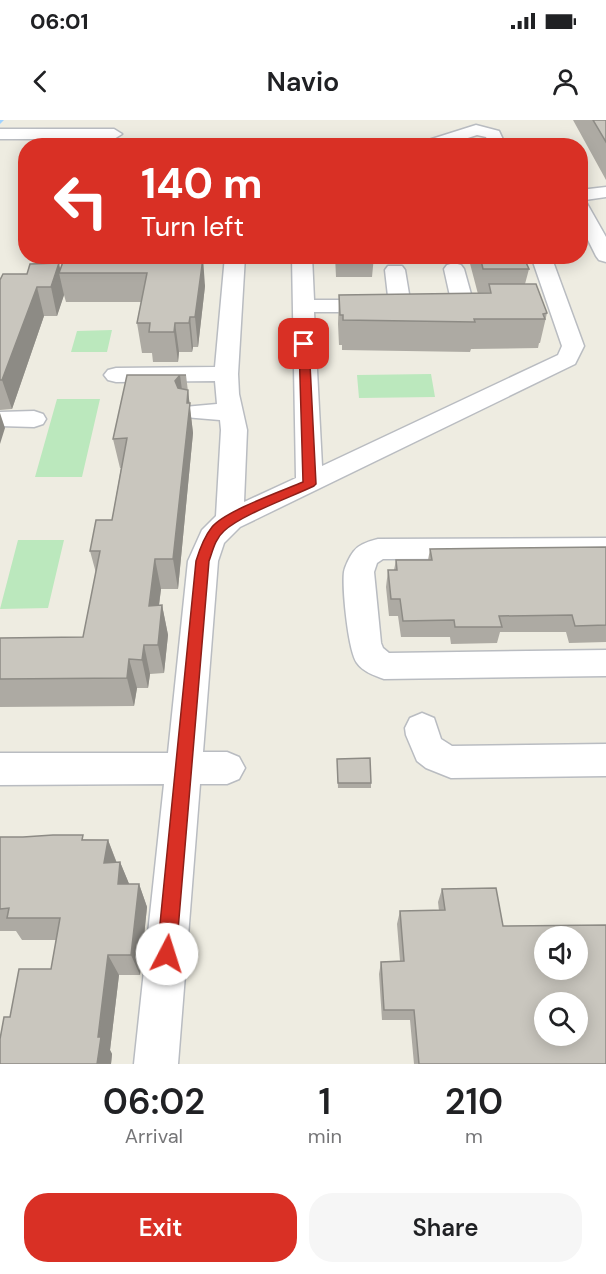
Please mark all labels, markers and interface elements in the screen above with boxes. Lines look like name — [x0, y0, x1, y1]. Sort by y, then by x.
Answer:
text: 06:01 — [30, 7, 89, 36]
text: Navio — [267, 64, 339, 99]
icon: back — [24, 65, 57, 98]
icon: person — [549, 65, 582, 98]
text: 140 m — [141, 156, 263, 211]
icon: left — [42, 162, 120, 240]
text: Turn left — [141, 209, 244, 244]
pin — [278, 318, 329, 369]
icon: arrive — [287, 327, 320, 360]
position arrow — [135, 922, 199, 986]
map controls — [534, 926, 588, 1046]
button: sound — [534, 926, 588, 980]
button: search — [534, 992, 588, 1046]
text: 06:02 — [103, 1078, 205, 1125]
text: 1 — [319, 1078, 331, 1125]
text: 210 — [445, 1078, 503, 1125]
text: Arrival — [125, 1123, 183, 1149]
text: min — [308, 1123, 342, 1149]
text: m — [465, 1123, 483, 1149]
button: Exit — [24, 1193, 297, 1262]
button: Share — [309, 1193, 582, 1262]

